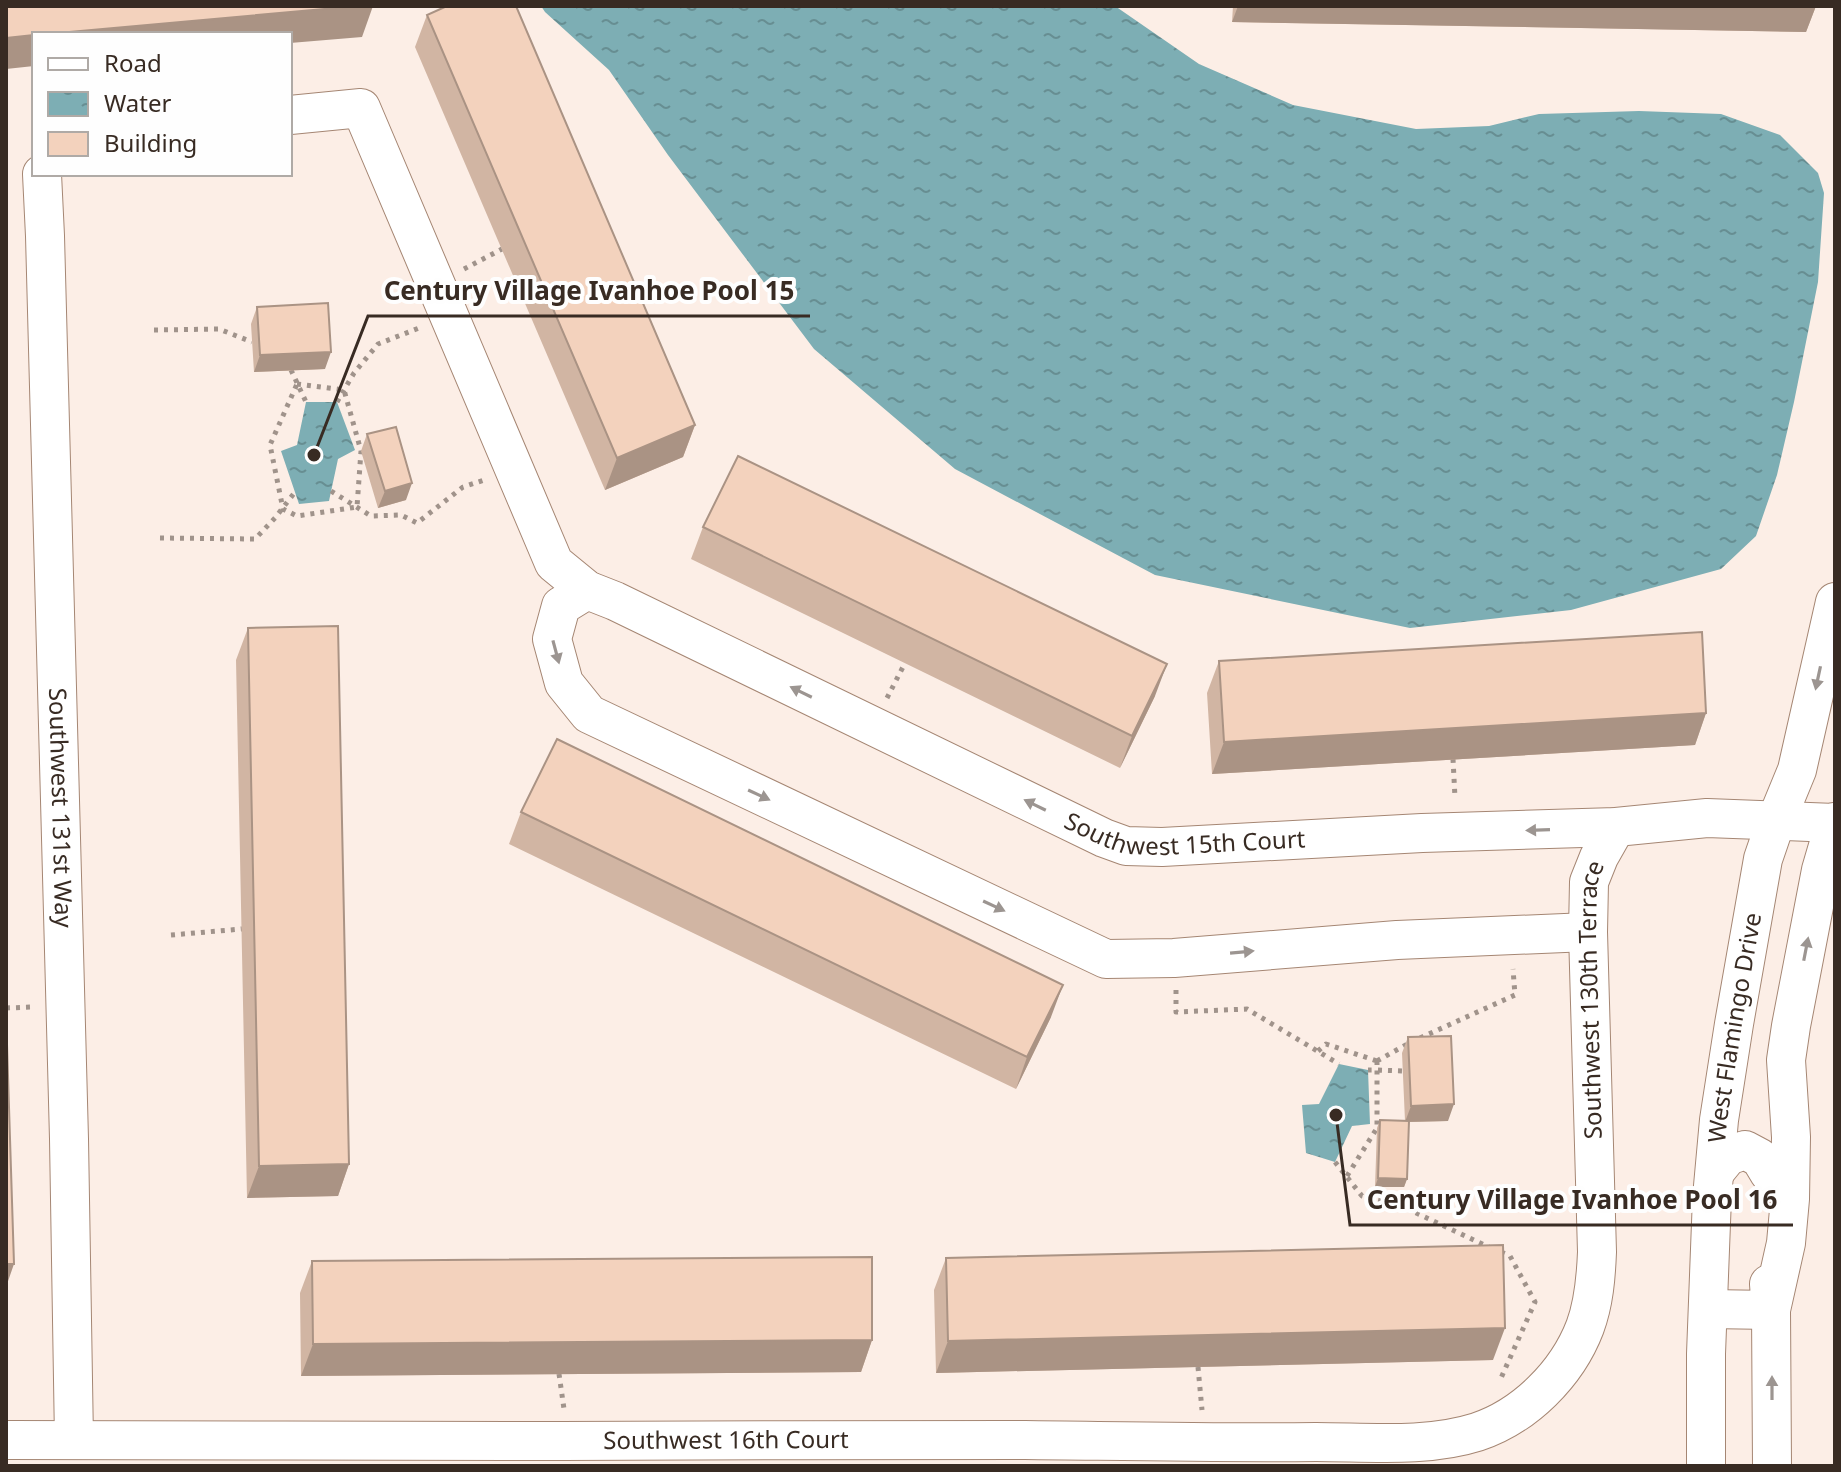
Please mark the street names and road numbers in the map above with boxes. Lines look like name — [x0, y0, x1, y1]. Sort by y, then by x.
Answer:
street label: Southwest 131st Way — [42, 687, 81, 929]
street label: Southwest 15th Court — [1059, 803, 1306, 862]
street label: Southwest 130th Terrace — [1570, 855, 1611, 1140]
street label: West Flamingo Drive — [1699, 910, 1768, 1144]
street label: Southwest 16th Court — [603, 1422, 849, 1456]

